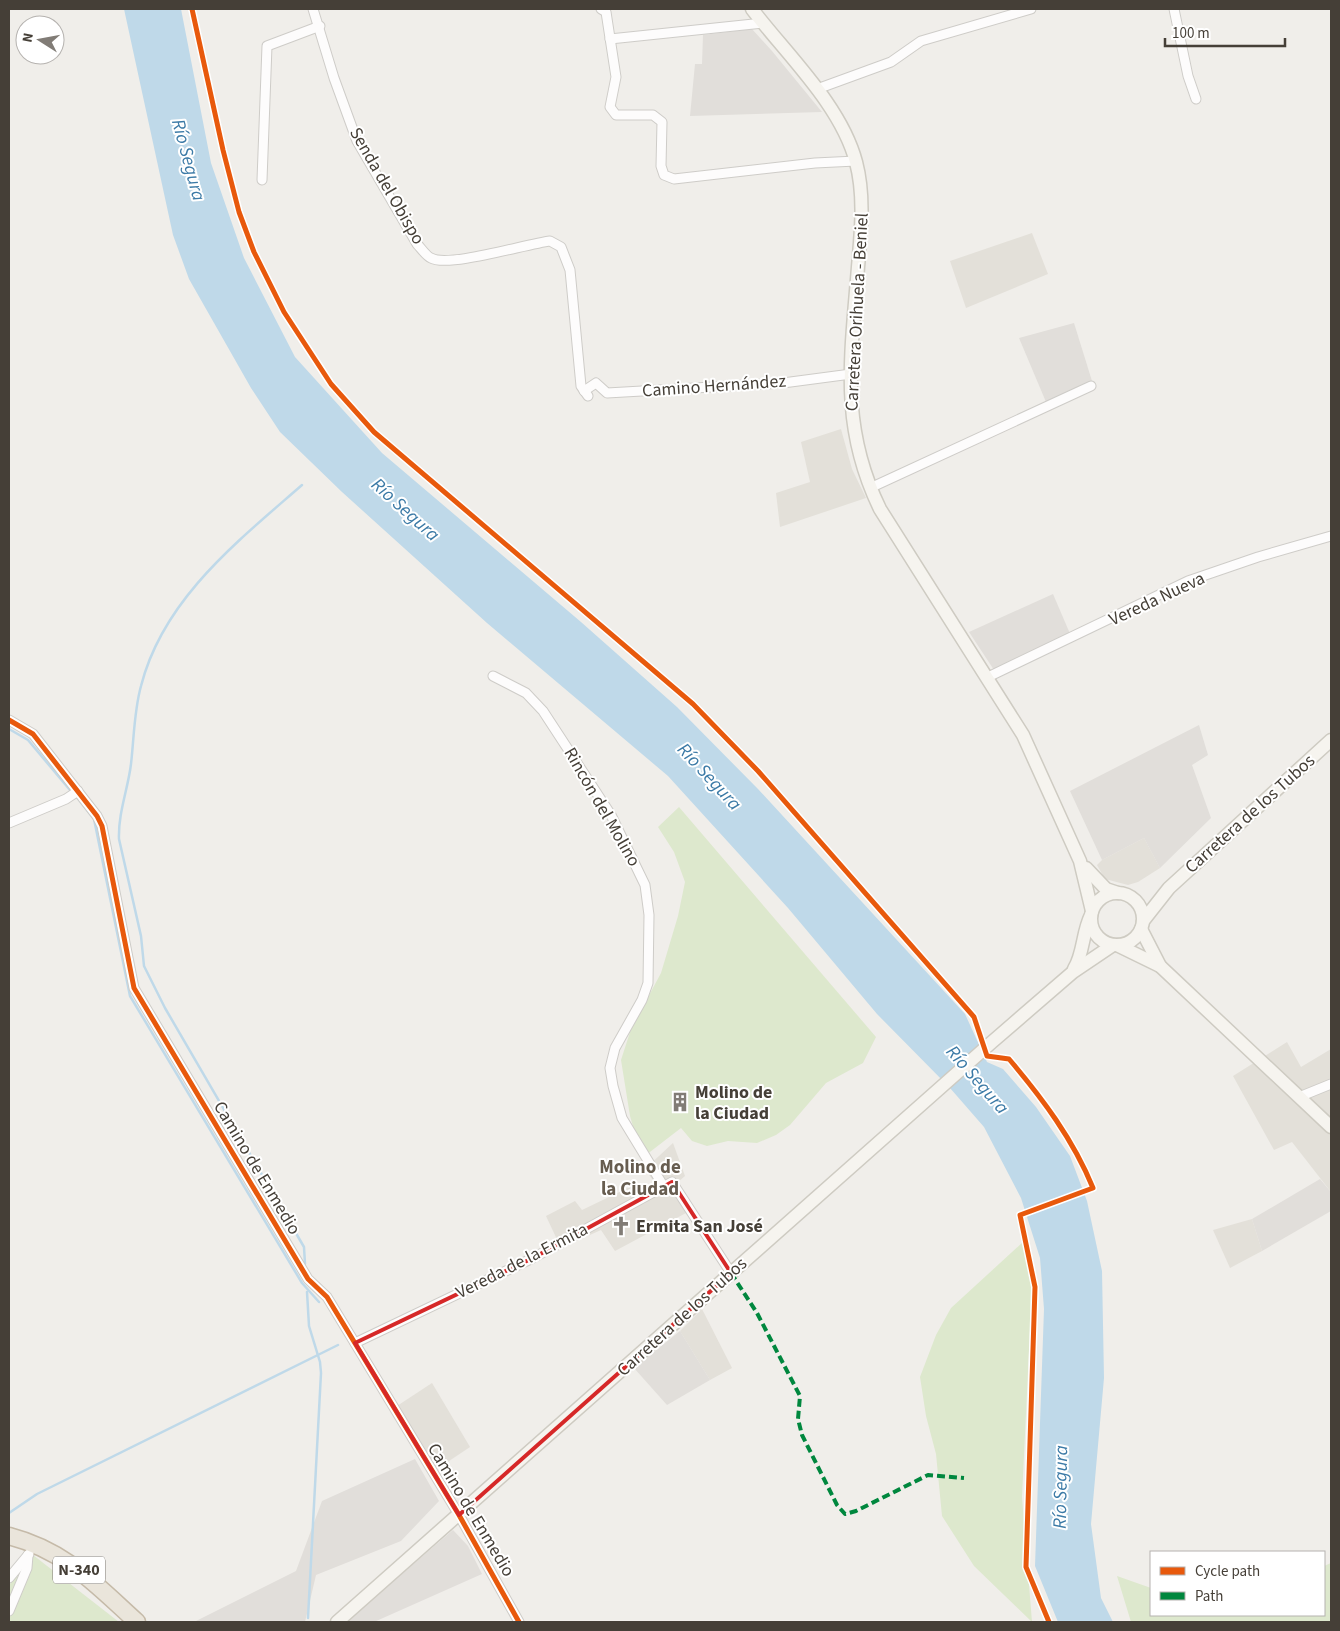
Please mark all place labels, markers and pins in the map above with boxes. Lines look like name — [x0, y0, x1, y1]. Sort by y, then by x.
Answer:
place label: Molino de la Ciudad — [695, 1080, 772, 1126]
building icon: Molino de la Ciudad — [669, 1091, 691, 1113]
place label: Ermita San José — [636, 1214, 763, 1239]
church icon: Ermita San José — [610, 1215, 632, 1237]

